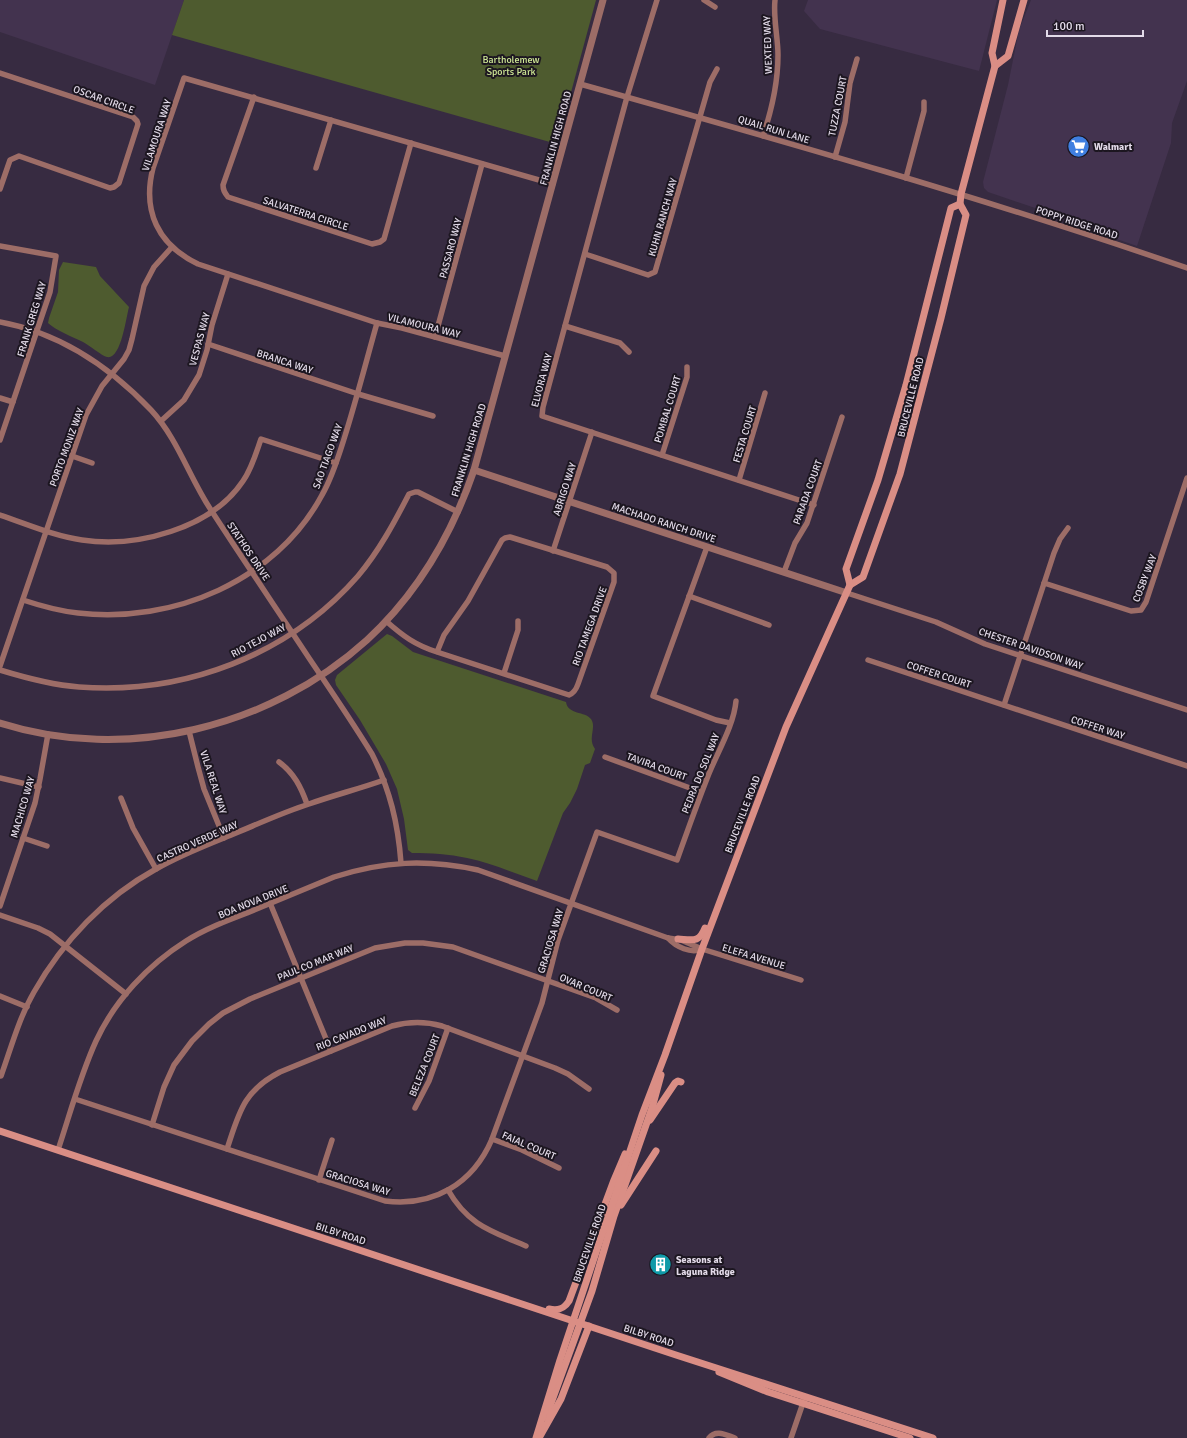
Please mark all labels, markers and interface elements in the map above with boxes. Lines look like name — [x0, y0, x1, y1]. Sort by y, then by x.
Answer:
scale bar — [1047, 12, 1143, 38]
street label: WEXTED WAY — [761, 16, 775, 74]
text: 100 m — [1053, 19, 1085, 34]
park label: Bartholemew Sports Park — [482, 54, 540, 78]
street label: TUZZA COURT — [826, 75, 850, 137]
street label: OSCAR CIRCLE — [71, 83, 136, 117]
street label: FRANKLIN HIGH ROAD — [538, 90, 574, 187]
street label: VILAMOURA WAY — [140, 98, 174, 173]
street label: QUAIL RUN LANE — [736, 113, 811, 147]
supermarket icon: Walmart — [1065, 133, 1091, 159]
place label: Walmart — [1094, 141, 1133, 153]
street label: KUHN RANCH WAY — [646, 177, 680, 258]
street label: SALVATERRA CIRCLE — [261, 194, 350, 234]
street label: POPPY RIDGE ROAD — [1034, 204, 1119, 242]
street label: PASSARO WAY — [437, 217, 465, 280]
street label: FRANK GREG WAY — [15, 280, 49, 358]
street label: VESPAS WAY — [187, 311, 213, 367]
street label: VILAMOURA WAY — [386, 311, 461, 341]
street label: BRANCA WAY — [255, 347, 314, 377]
street label: ELVORA WAY — [529, 352, 555, 409]
street label: BRUCEVILLE ROAD — [895, 356, 927, 438]
street label: POMBAL COURT — [652, 374, 684, 444]
street label: FRANKLIN HIGH ROAD — [449, 402, 489, 498]
street label: FESTA COURT — [731, 404, 759, 464]
street label: PORTO MONIZ WAY — [47, 406, 87, 488]
street label: SAO TIAGO WAY — [311, 422, 345, 490]
street label: PARADA COURT — [791, 458, 825, 526]
street label: ABRIGO WAY — [551, 461, 579, 517]
street label: MACHADO RANCH DRIVE — [610, 500, 718, 546]
street label: STATHOS DRIVE — [224, 520, 272, 583]
street label: COSBY WAY — [1130, 553, 1159, 604]
street label: RIO TAMEGA DRIVE — [570, 585, 610, 668]
street label: RIO TEJO WAY — [229, 621, 288, 660]
street label: CHESTER DAVIDSON WAY — [977, 625, 1084, 672]
street label: COFFER COURT — [905, 659, 972, 691]
street label: COFFER WAY — [1069, 714, 1126, 742]
street label: PEDRA DO SOL WAY — [679, 731, 723, 815]
street label: VILA REAL WAY — [197, 749, 229, 816]
street label: TAVIRA COURT — [625, 751, 688, 783]
street label: BRUCEVILLE ROAD — [723, 774, 763, 855]
street label: MACHICO WAY — [8, 775, 37, 839]
street label: CASTRO VERDE WAY — [155, 819, 240, 865]
street label: BOA NOVA DRIVE — [217, 882, 290, 921]
street label: GRACIOSA WAY — [535, 908, 566, 975]
street label: PAUL CO MAR WAY — [276, 942, 355, 984]
street label: ELEFA AVENUE — [721, 942, 787, 972]
street label: OVAR COURT — [557, 971, 614, 1004]
street label: RIO CAVADO WAY — [314, 1014, 388, 1054]
street label: BELEZA COURT — [407, 1032, 443, 1098]
street label: FAIAL COURT — [500, 1129, 557, 1163]
street label: GRACIOSA WAY — [324, 1167, 391, 1198]
street label: BRUCEVILLE ROAD — [571, 1203, 609, 1284]
street label: BILBY ROAD — [314, 1220, 367, 1248]
building icon: Seasons at Laguna Ridge — [647, 1252, 673, 1278]
place label: Seasons at Laguna Ridge — [676, 1254, 735, 1278]
street label: BILBY ROAD — [622, 1322, 675, 1350]

